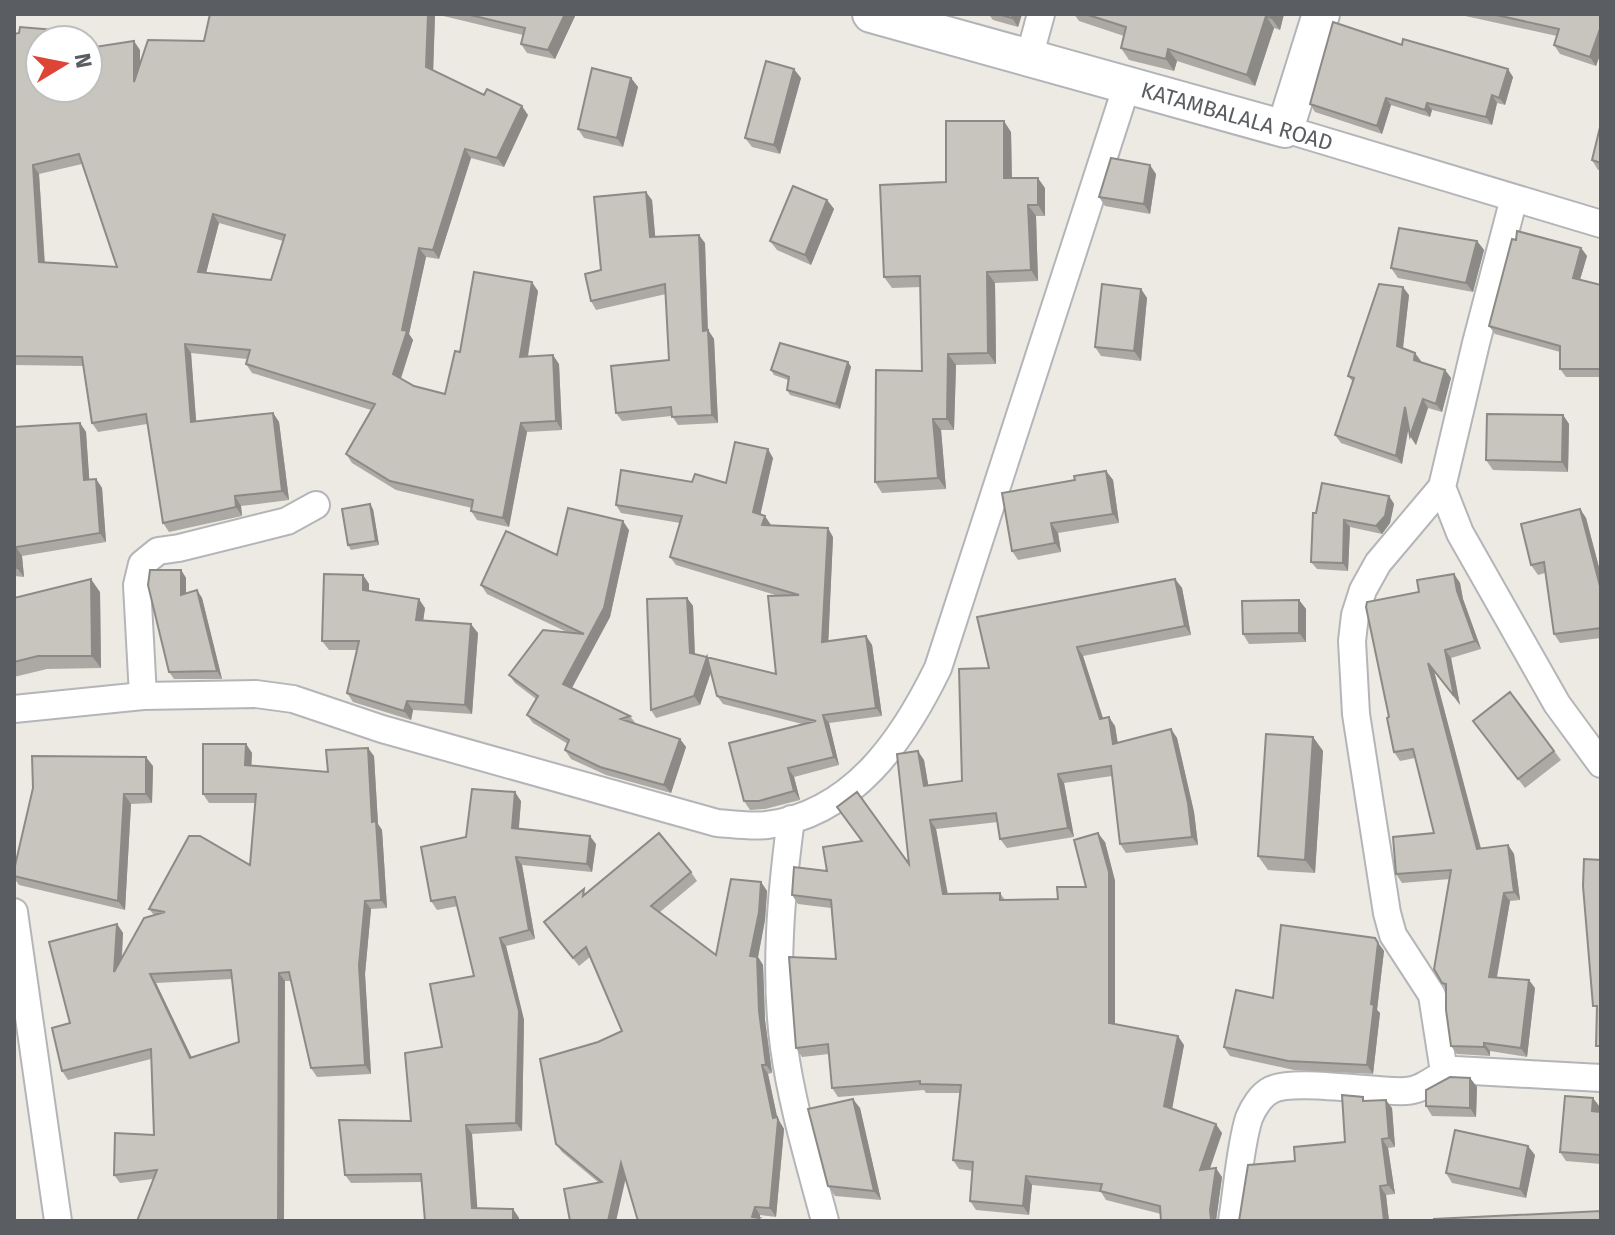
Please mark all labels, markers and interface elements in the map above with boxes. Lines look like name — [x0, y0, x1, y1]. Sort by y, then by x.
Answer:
north arrow — [24, 24, 104, 104]
text: N — [69, 51, 98, 70]
street label: KATAMBALALA ROAD — [1138, 76, 1336, 157]

